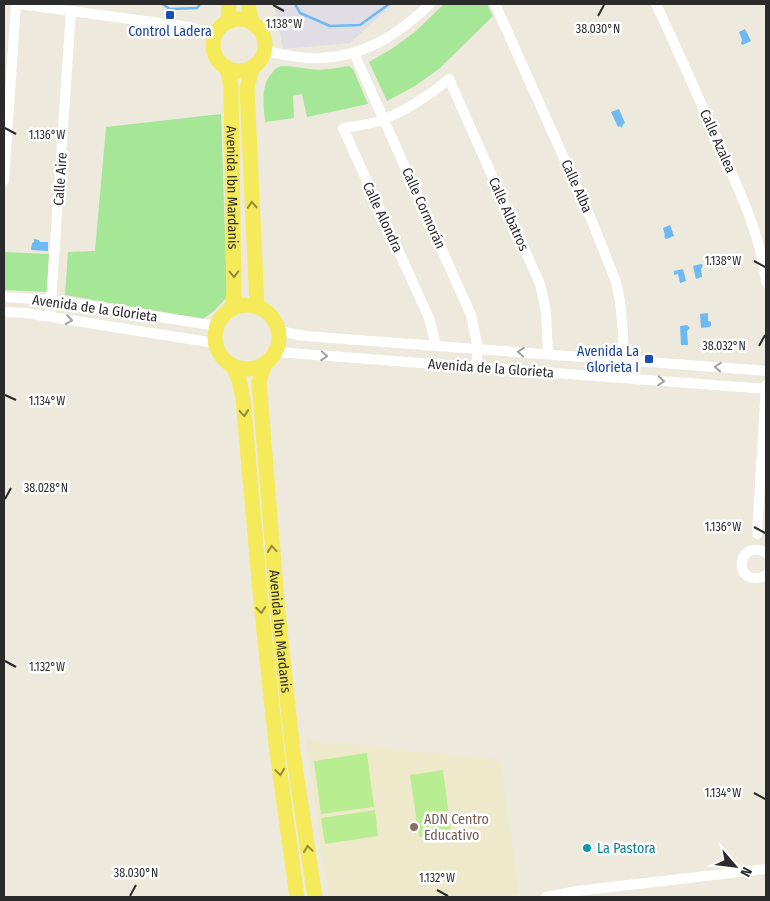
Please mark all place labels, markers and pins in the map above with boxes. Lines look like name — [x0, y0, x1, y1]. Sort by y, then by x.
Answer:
marker: Control Ladera — [164, 9, 176, 21]
place label: Control Ladera — [128, 23, 212, 40]
place label: Avenida La Glorieta I — [577, 343, 639, 376]
marker: Avenida La Glorieta I — [643, 353, 655, 365]
place label: ADN Centro Educativo — [424, 811, 489, 844]
marker: ADN Centro Educativo — [408, 821, 420, 833]
place label: La Pastora — [597, 840, 656, 857]
marker: La Pastora — [581, 842, 593, 854]

